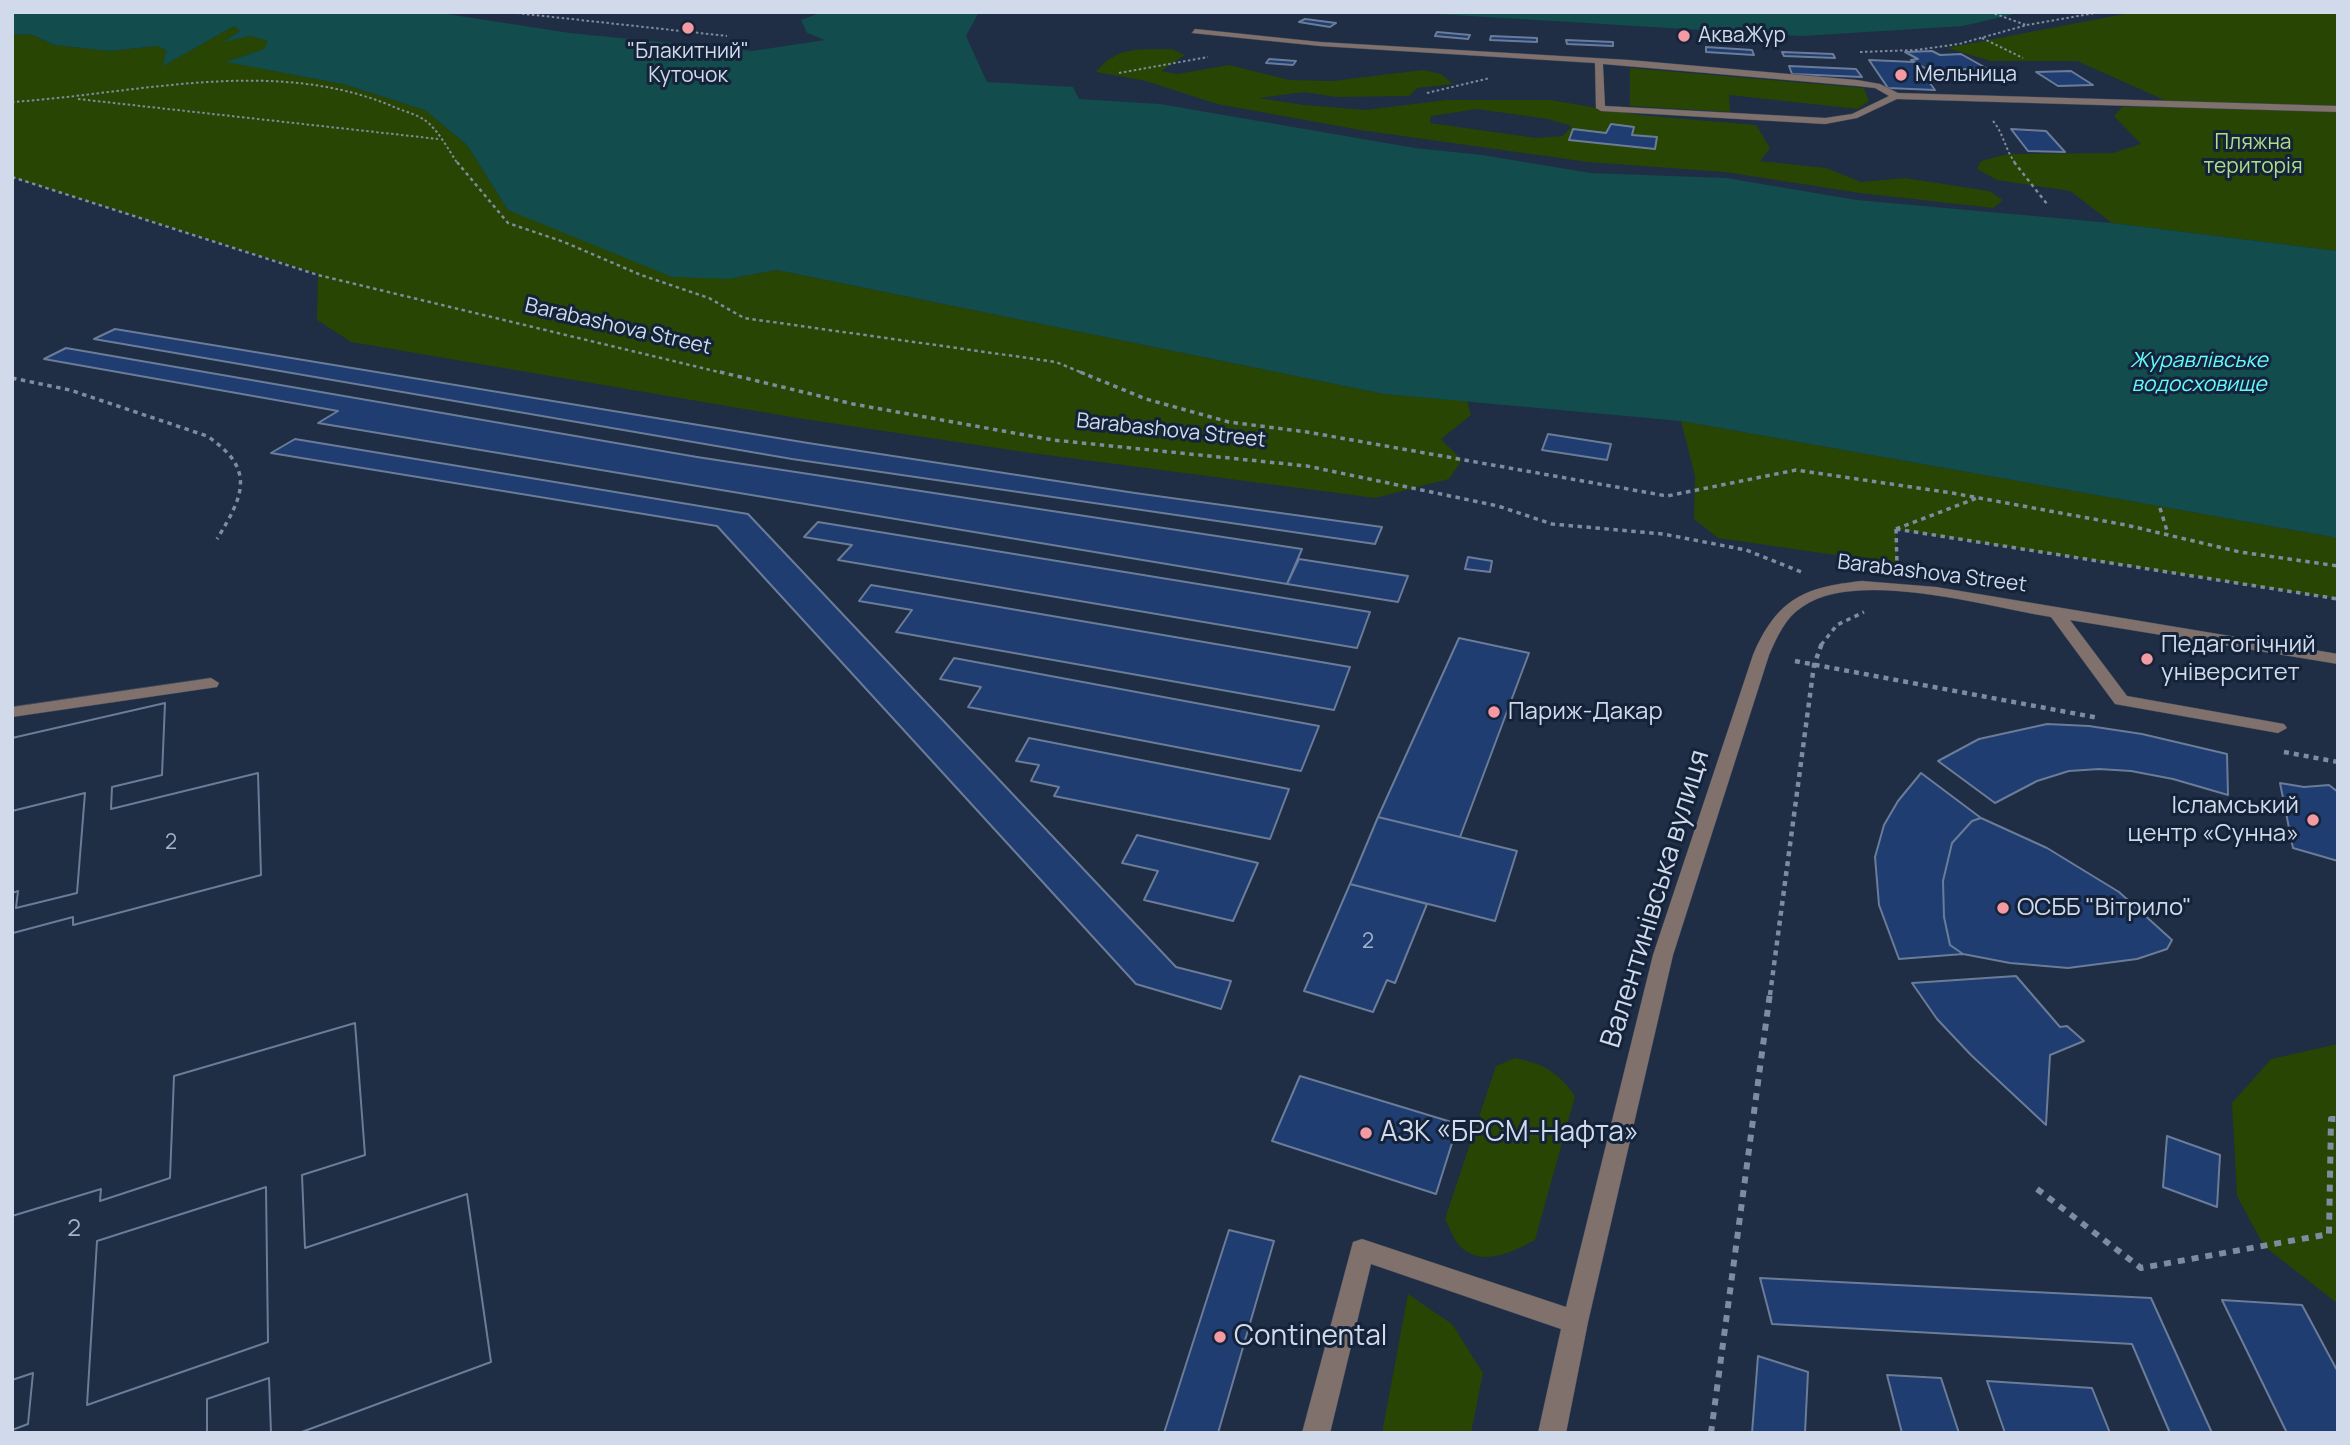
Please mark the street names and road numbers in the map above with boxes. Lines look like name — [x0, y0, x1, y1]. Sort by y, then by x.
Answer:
street label: Barabashova Street — [522, 293, 714, 361]
street label: Barabashova Street — [1075, 409, 1267, 453]
street label: Barabashova Street — [1836, 550, 2028, 598]
street label: Валентинівська вулиця — [1595, 746, 1717, 1052]

